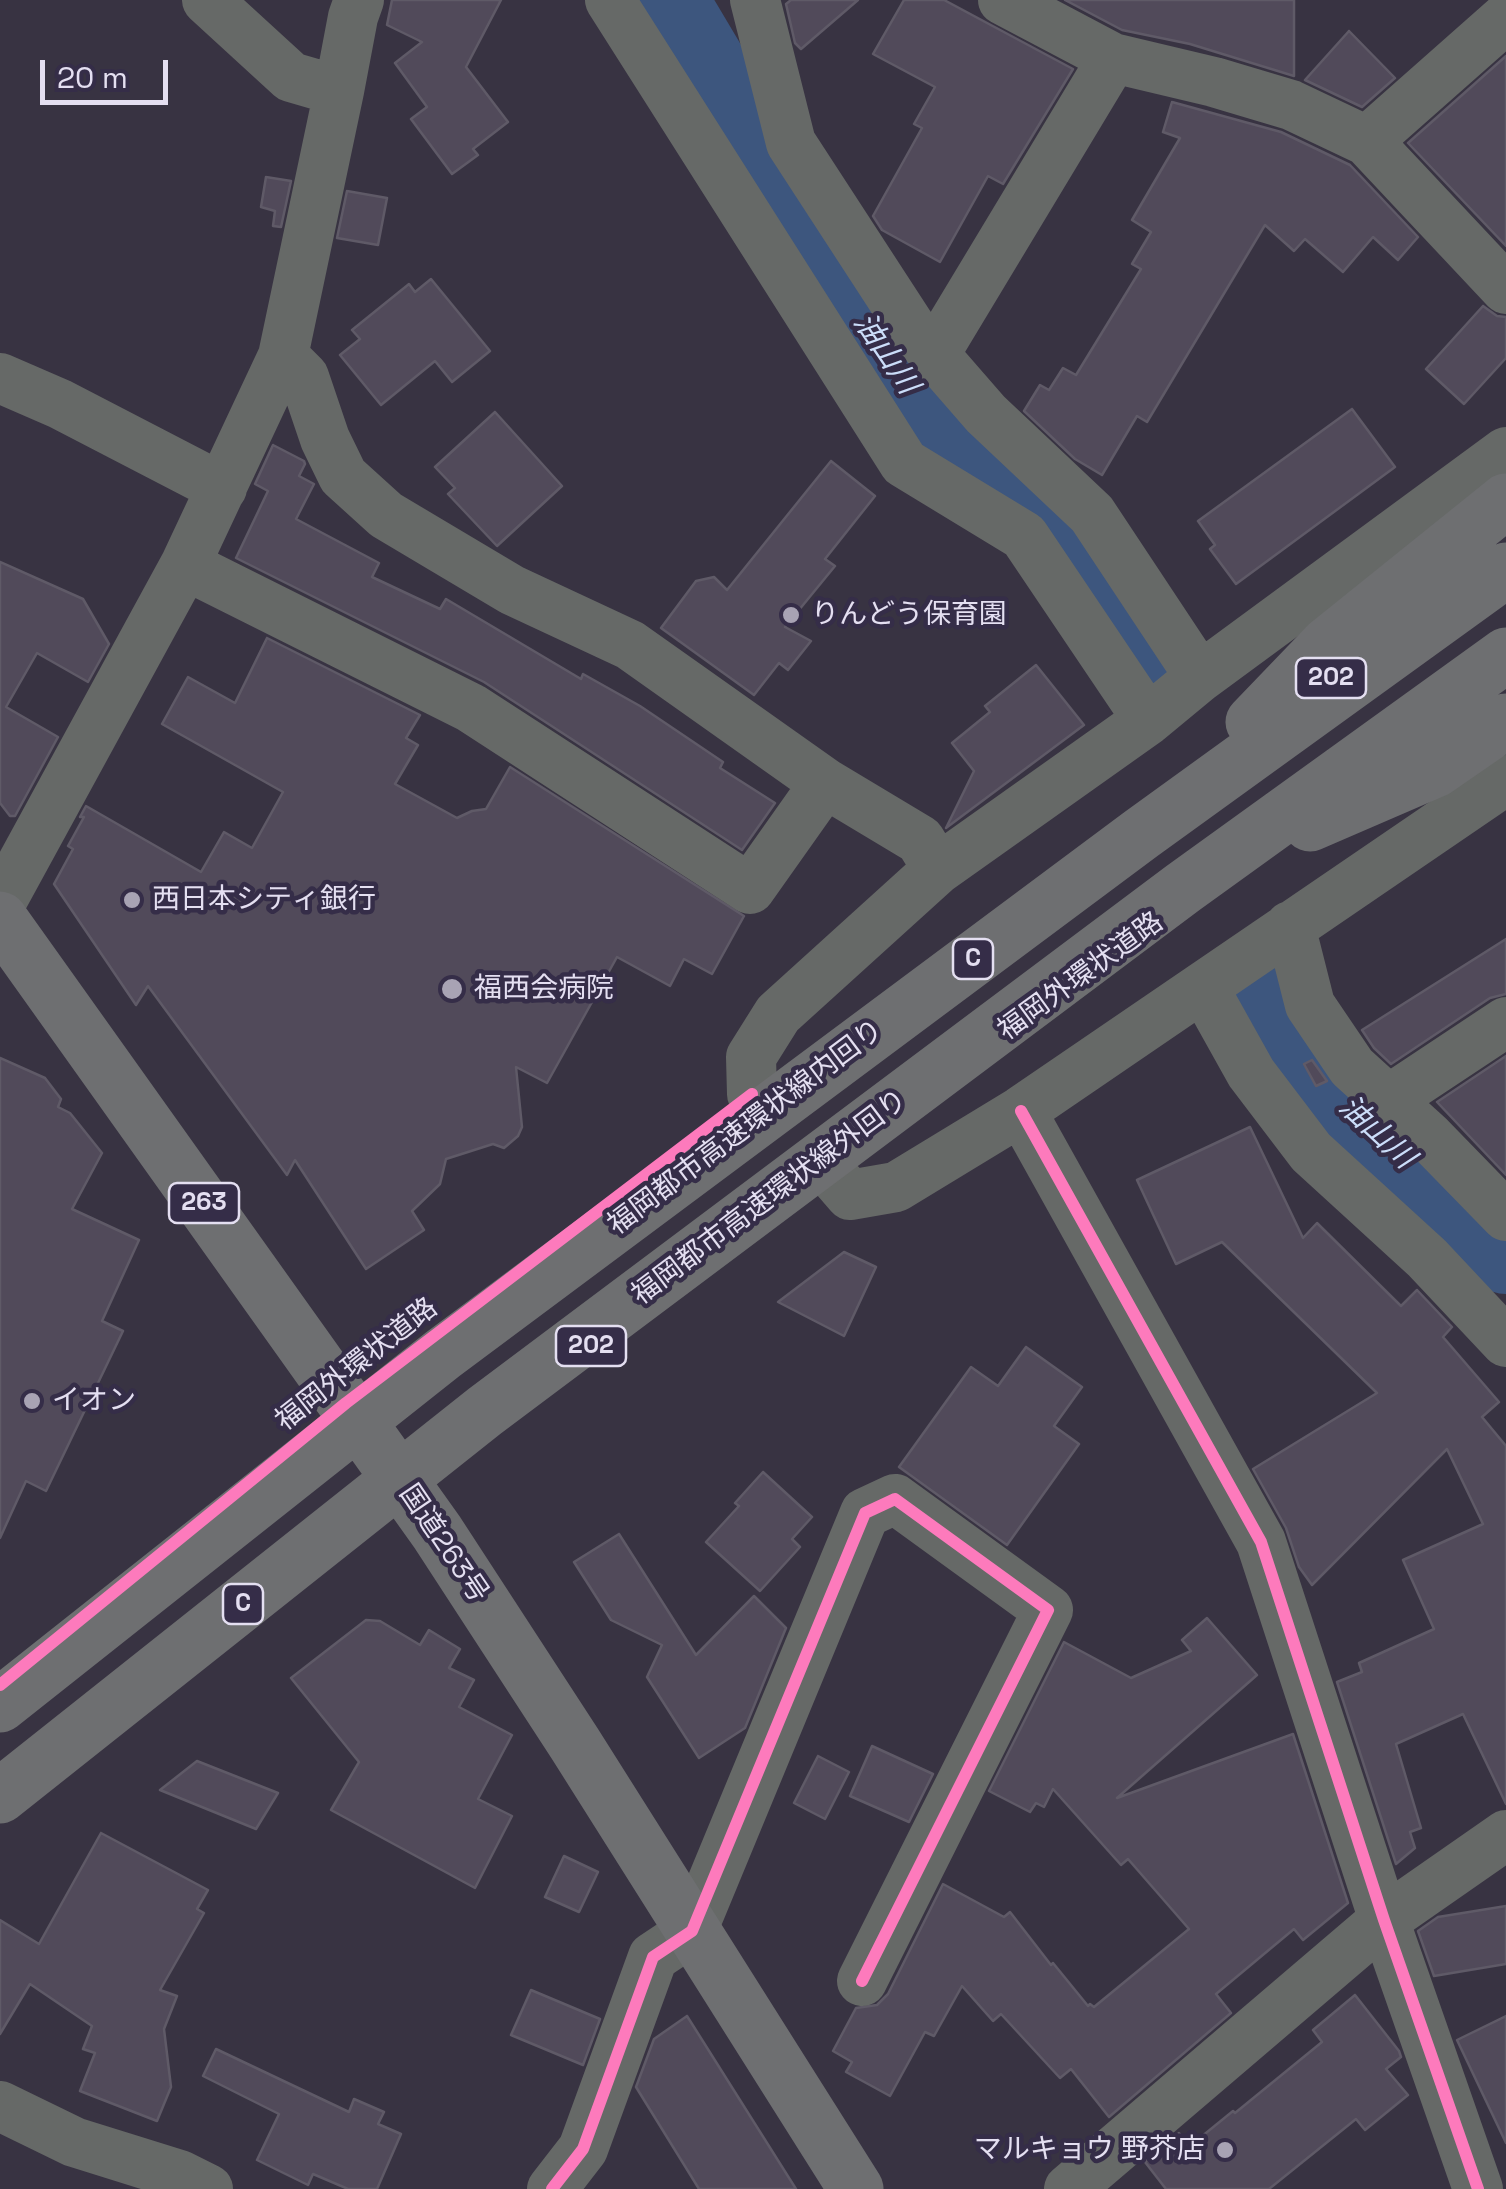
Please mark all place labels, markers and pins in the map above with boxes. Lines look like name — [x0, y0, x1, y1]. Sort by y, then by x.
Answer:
place label: りんどう保育園 — [811, 598, 1007, 632]
marker: りんどう保育園 — [780, 604, 802, 626]
place label: 西日本シティ銀行 — [152, 883, 376, 917]
marker: 西日本シティ銀行 — [121, 889, 143, 911]
place label: 福西会病院 — [474, 972, 614, 1006]
marker: 福西会病院 — [439, 976, 465, 1002]
place label: イオン — [52, 1384, 136, 1418]
marker: イオン — [21, 1390, 43, 1412]
place label: マルキョウ 野芥店 — [974, 2133, 1205, 2167]
marker: マルキョウ 野芥店 — [1214, 2139, 1236, 2161]

